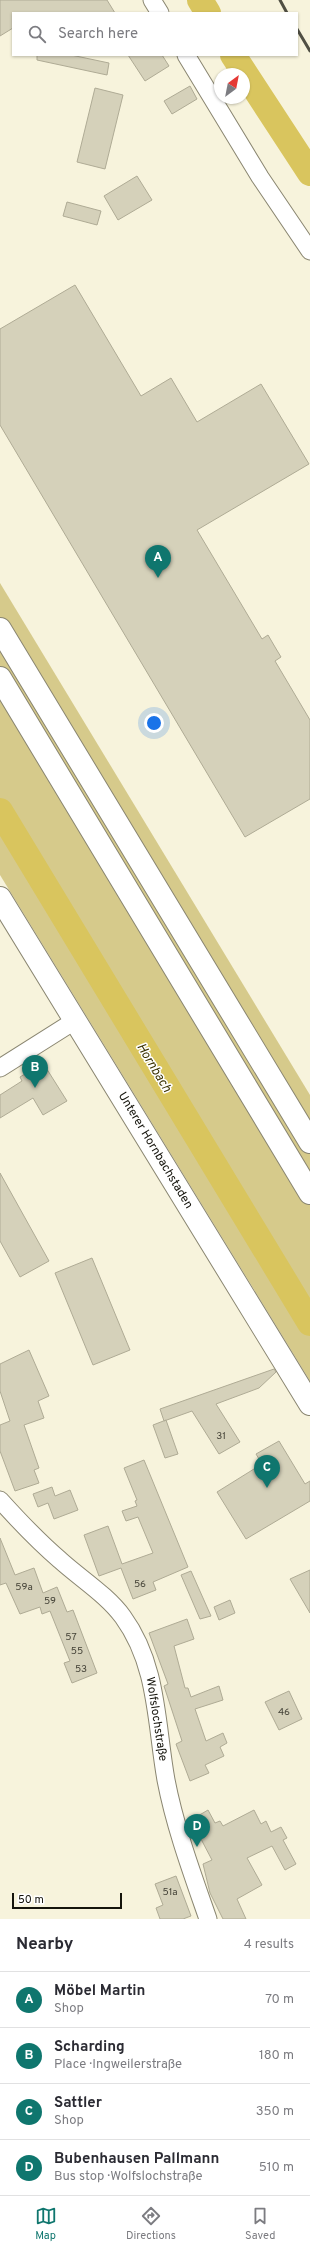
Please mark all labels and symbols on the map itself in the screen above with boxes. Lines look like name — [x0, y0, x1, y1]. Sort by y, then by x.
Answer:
north arrow — [214, 68, 250, 104]
pin: A — [145, 545, 171, 578]
your location — [144, 713, 164, 733]
water label: Hornbach — [132, 1040, 174, 1096]
pin: B — [22, 1055, 48, 1088]
street label: Unterer Hornbachstaden — [114, 1089, 196, 1212]
house number: 31 — [216, 1430, 226, 1443]
pin: C — [254, 1455, 280, 1488]
house number: 56 — [134, 1578, 146, 1591]
house number: 59a — [15, 1581, 33, 1594]
house number: 59 — [44, 1595, 56, 1608]
house number: 57 — [65, 1631, 77, 1644]
house number: 55 — [71, 1645, 83, 1658]
house number: 53 — [75, 1663, 87, 1676]
street label: Wolfslochstraße — [141, 1676, 171, 1762]
house number: 46 — [278, 1706, 290, 1719]
pin: D — [184, 1814, 210, 1847]
house number: 51a — [163, 1886, 177, 1899]
scale bar — [12, 1891, 122, 1910]

